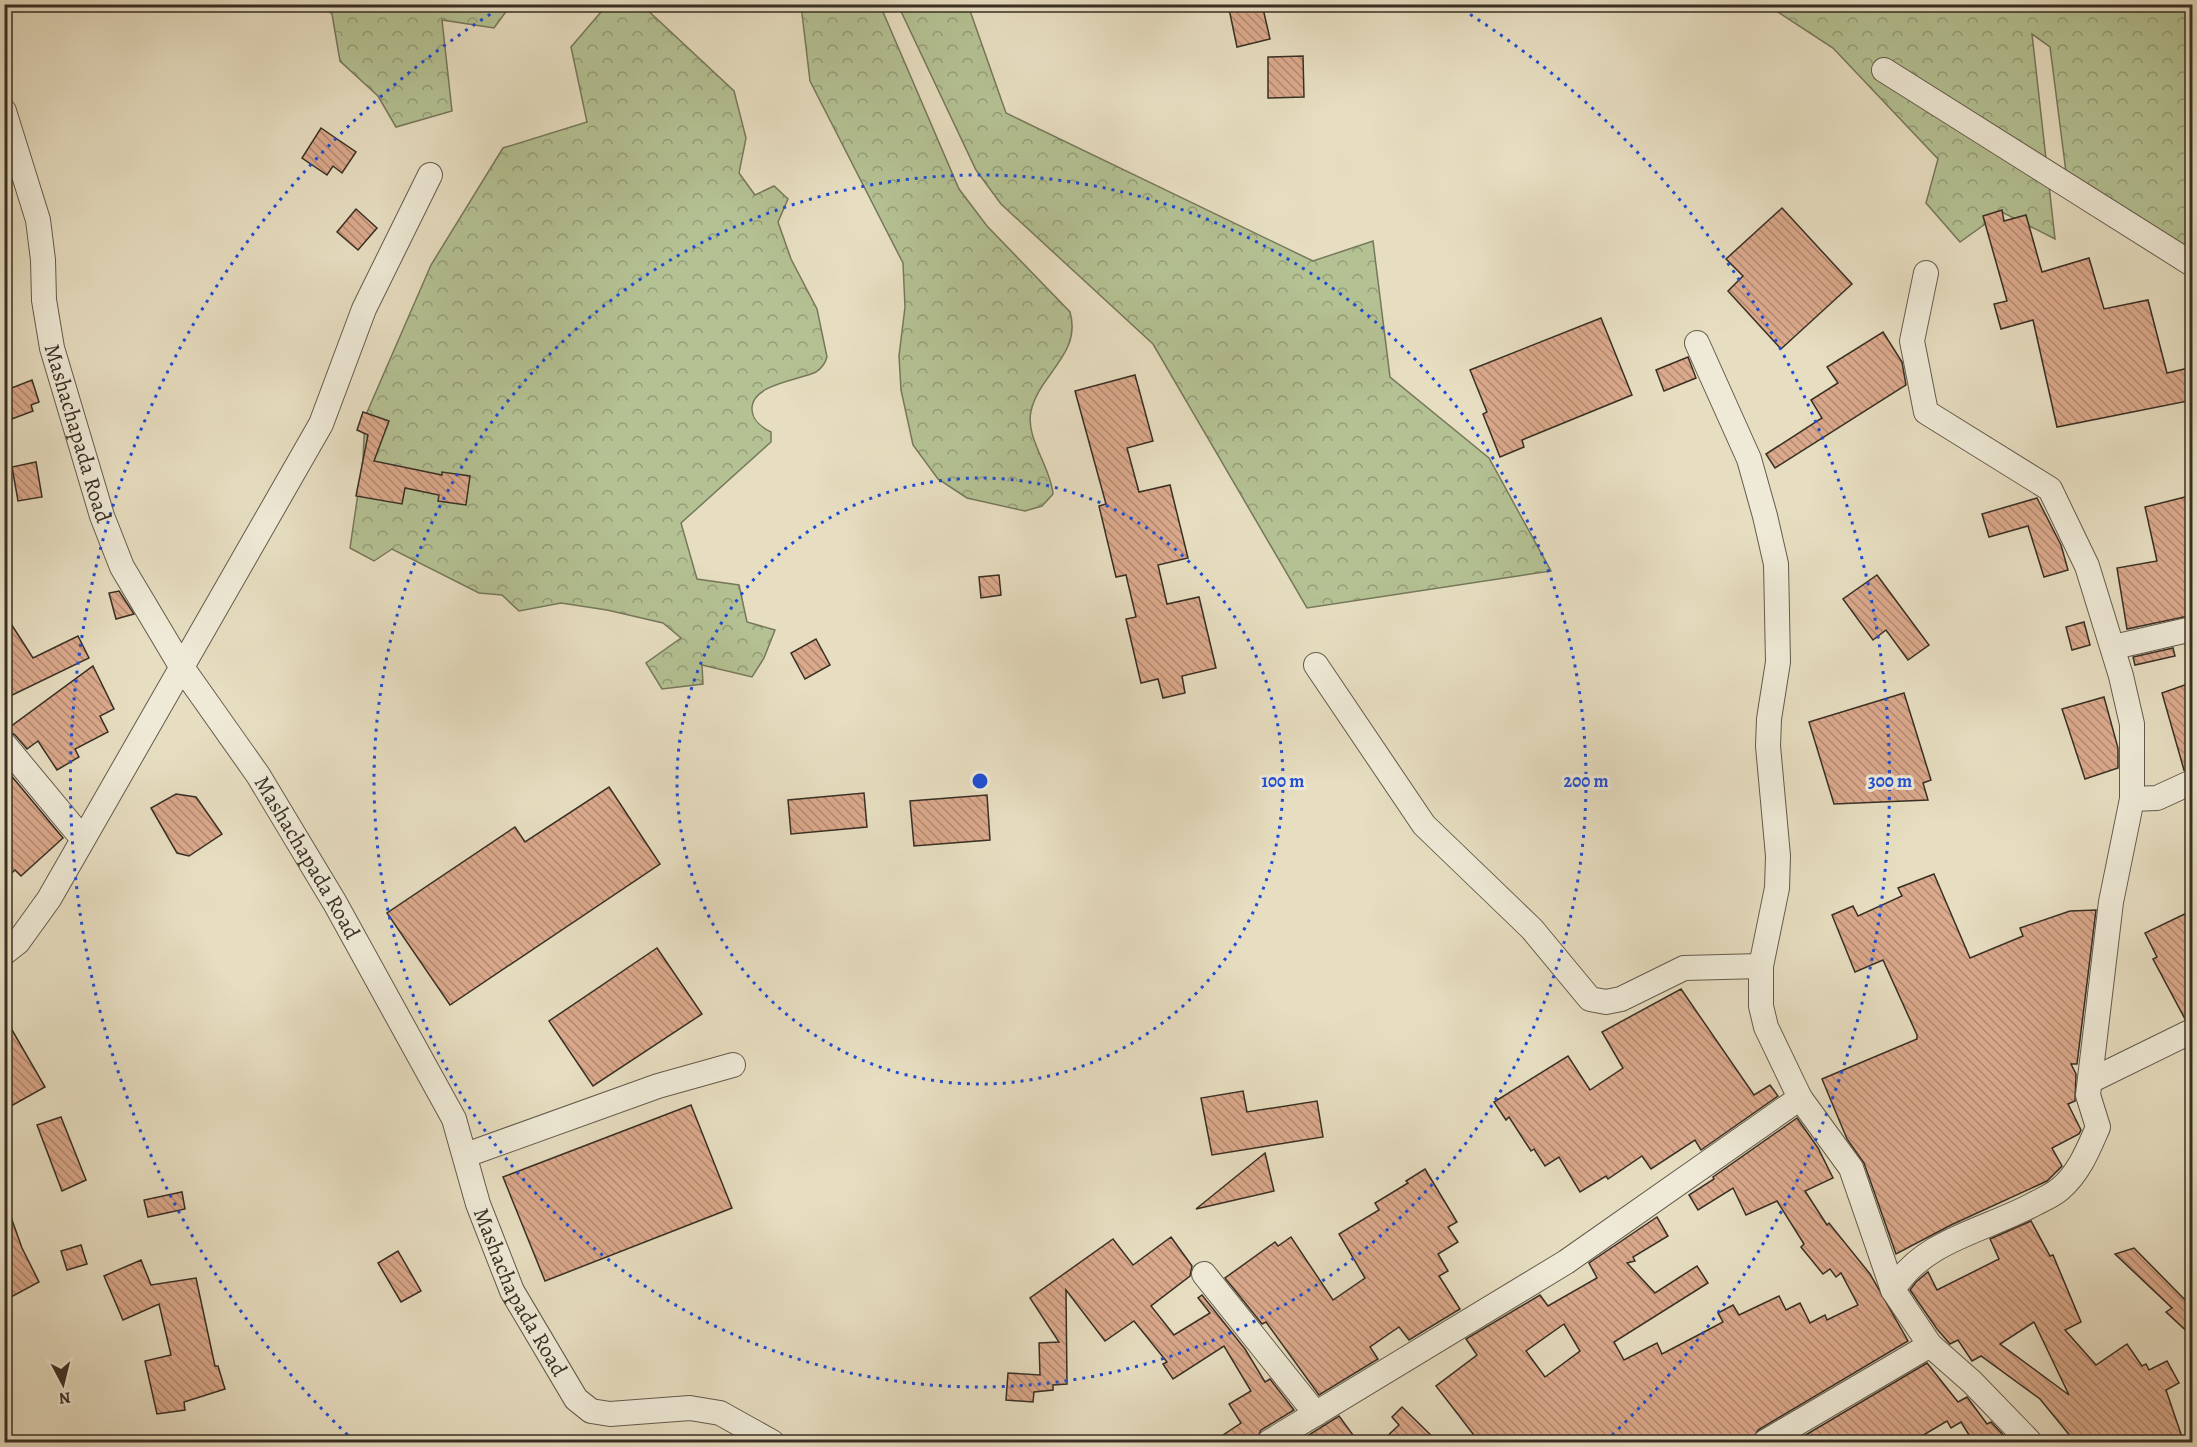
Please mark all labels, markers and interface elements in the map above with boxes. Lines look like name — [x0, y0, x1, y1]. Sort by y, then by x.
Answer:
street label: Mashachapada Road — [37, 340, 118, 527]
text: 100 m — [1262, 769, 1304, 793]
text: 200 m — [1563, 769, 1609, 793]
text: 300 m — [1868, 769, 1912, 793]
street label: Mashachapada Road — [247, 770, 367, 945]
centre of rings — [970, 771, 990, 791]
street label: Mashachapada Road — [466, 1203, 574, 1382]
north arrow — [33, 1354, 93, 1414]
text: N — [57, 1386, 72, 1410]

